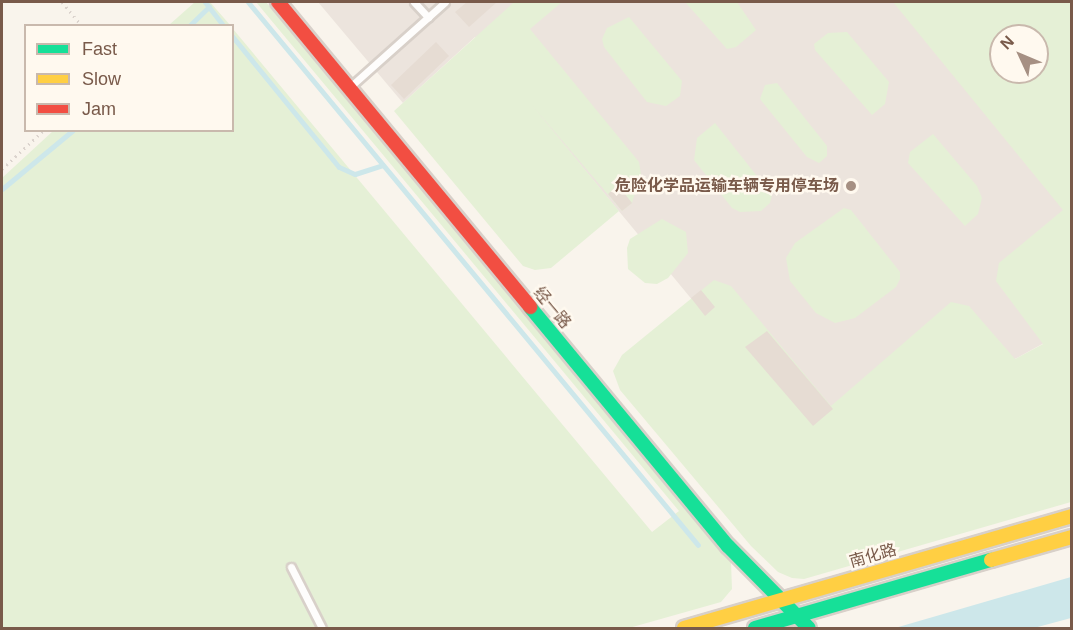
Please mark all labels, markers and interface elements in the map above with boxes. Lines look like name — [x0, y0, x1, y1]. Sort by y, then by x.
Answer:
legend — [24, 24, 234, 132]
north arrow — [989, 24, 1049, 84]
text: N — [997, 32, 1017, 53]
text: Fast — [82, 39, 117, 59]
text: Slow — [82, 69, 121, 89]
text: Jam — [82, 99, 116, 119]
place label: 危险化学品运输车辆专用停车场 — [615, 176, 839, 196]
marker: 危险化学品运输车辆专用停车场 — [844, 179, 858, 193]
street label: 经一路 — [529, 283, 575, 333]
street label: 南化路 — [847, 540, 899, 572]

